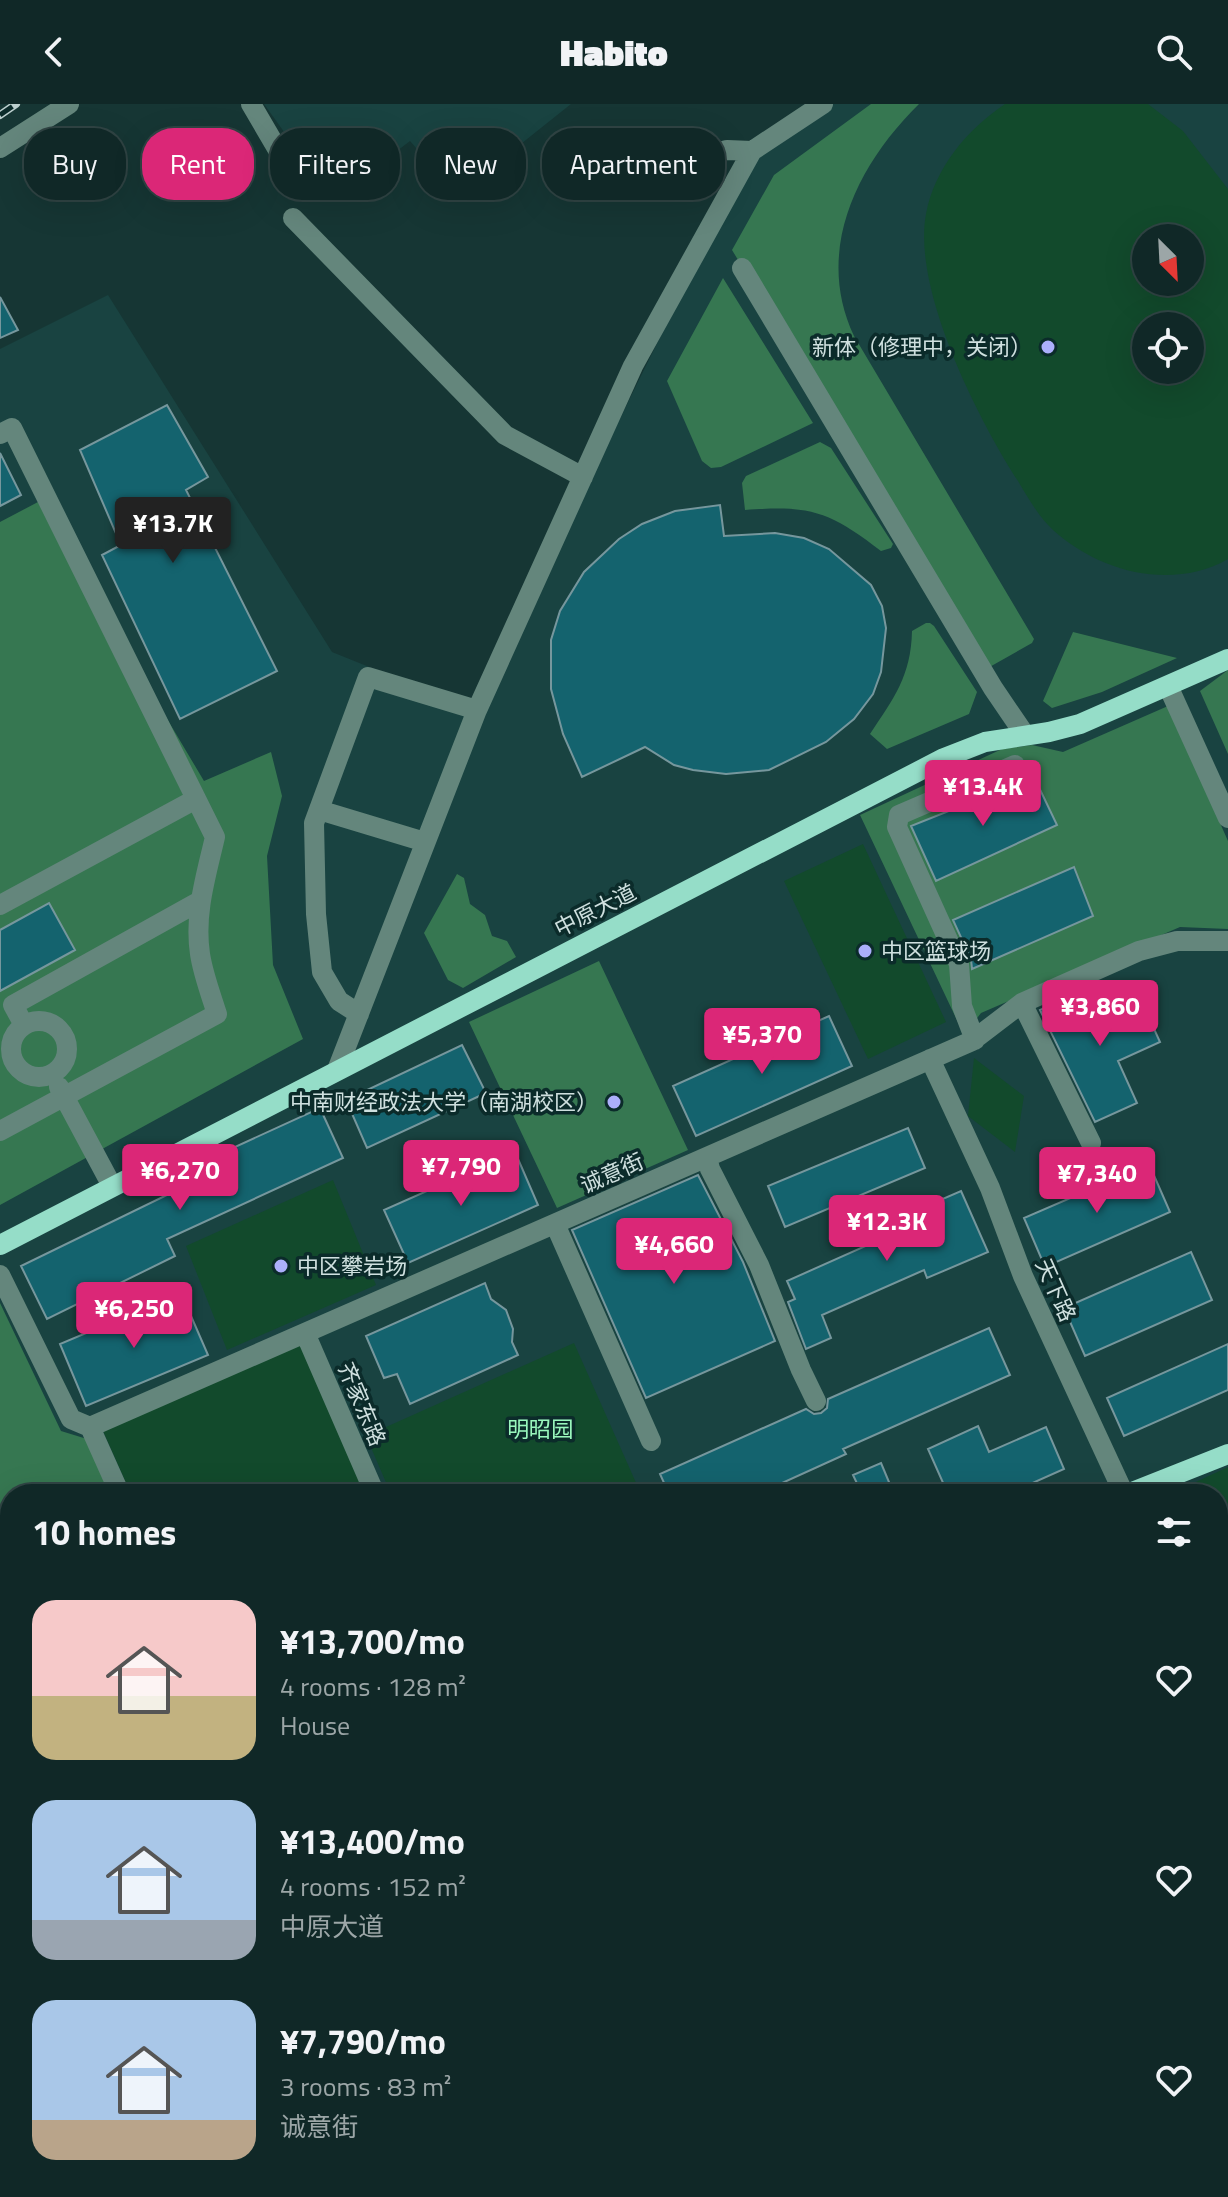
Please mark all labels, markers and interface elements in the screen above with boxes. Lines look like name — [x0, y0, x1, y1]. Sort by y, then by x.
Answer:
text: Habito — [560, 25, 668, 80]
icon: back — [32, 30, 76, 74]
icon: search — [1152, 30, 1196, 74]
chip: Buy — [24, 128, 126, 200]
chip: Rent — [142, 128, 254, 200]
chip: Filters — [270, 128, 400, 200]
chip: New — [416, 128, 526, 200]
chip: Apartment — [542, 128, 725, 200]
north arrow — [1132, 224, 1204, 296]
map controls — [1132, 224, 1204, 384]
button: locate — [1132, 312, 1204, 384]
place label: 新体（修理中，关闭） — [812, 330, 1032, 364]
marker: 新体（修理中，关闭） — [1039, 338, 1057, 356]
pin: ¥13.7K — [108, 497, 238, 565]
text: ¥13.7K — [133, 503, 213, 542]
pin: ¥13.4K — [918, 760, 1048, 828]
text: ¥13.4K — [943, 766, 1023, 805]
street label: 中原大道 — [548, 875, 642, 945]
place label: 中区篮球场 — [881, 934, 991, 968]
marker: 中区篮球场 — [856, 942, 874, 960]
pin: ¥3,860 — [1035, 980, 1165, 1048]
text: ¥3,860 — [1060, 986, 1140, 1025]
pin: ¥5,370 — [697, 1008, 827, 1076]
text: ¥5,370 — [722, 1014, 802, 1053]
place label: 中南财经政法大学（南湖校区） — [290, 1085, 598, 1119]
marker: 中南财经政法大学（南湖校区） — [605, 1093, 623, 1111]
pin: ¥7,790 — [396, 1140, 526, 1208]
pin: ¥6,270 — [115, 1144, 245, 1212]
street label: 诚意街 — [575, 1144, 649, 1202]
text: ¥7,790 — [421, 1146, 501, 1185]
pin: ¥7,340 — [1032, 1147, 1162, 1215]
text: ¥6,270 — [140, 1150, 220, 1189]
text: ¥7,340 — [1057, 1153, 1137, 1192]
pin: ¥12.3K — [822, 1195, 952, 1263]
text: ¥12.3K — [847, 1201, 927, 1240]
pin: ¥4,660 — [609, 1218, 739, 1286]
text: ¥4,660 — [634, 1224, 714, 1263]
place label: 中区攀岩场 — [297, 1249, 407, 1283]
street label: 天下路 — [1027, 1253, 1085, 1327]
marker: 中区攀岩场 — [272, 1257, 290, 1275]
pin: ¥6,250 — [69, 1282, 199, 1350]
text: ¥6,250 — [94, 1288, 174, 1327]
street label: 齐家东路 — [329, 1357, 395, 1451]
park label: 明昭园 — [507, 1412, 573, 1446]
text: 10 homes — [32, 1506, 176, 1558]
icon: filters — [1152, 1510, 1196, 1554]
text: ¥13,700/mo — [280, 1615, 465, 1667]
icon: home — [96, 1632, 192, 1728]
icon: heart — [1152, 1658, 1196, 1702]
text: 4 rooms · 128 m² — [280, 1667, 466, 1706]
text: House — [280, 1706, 350, 1745]
text: ¥13,400/mo — [280, 1815, 465, 1867]
icon: home — [96, 1832, 192, 1928]
icon: heart — [1152, 1858, 1196, 1902]
text: 4 rooms · 152 m² — [280, 1867, 466, 1906]
text: 中原大道 — [280, 1907, 384, 1946]
text: ¥7,790/mo — [280, 2015, 446, 2067]
icon: home — [96, 2032, 192, 2128]
icon: heart — [1152, 2058, 1196, 2102]
text: 3 rooms · 83 m² — [280, 2067, 451, 2106]
text: 诚意街 — [280, 2107, 358, 2146]

